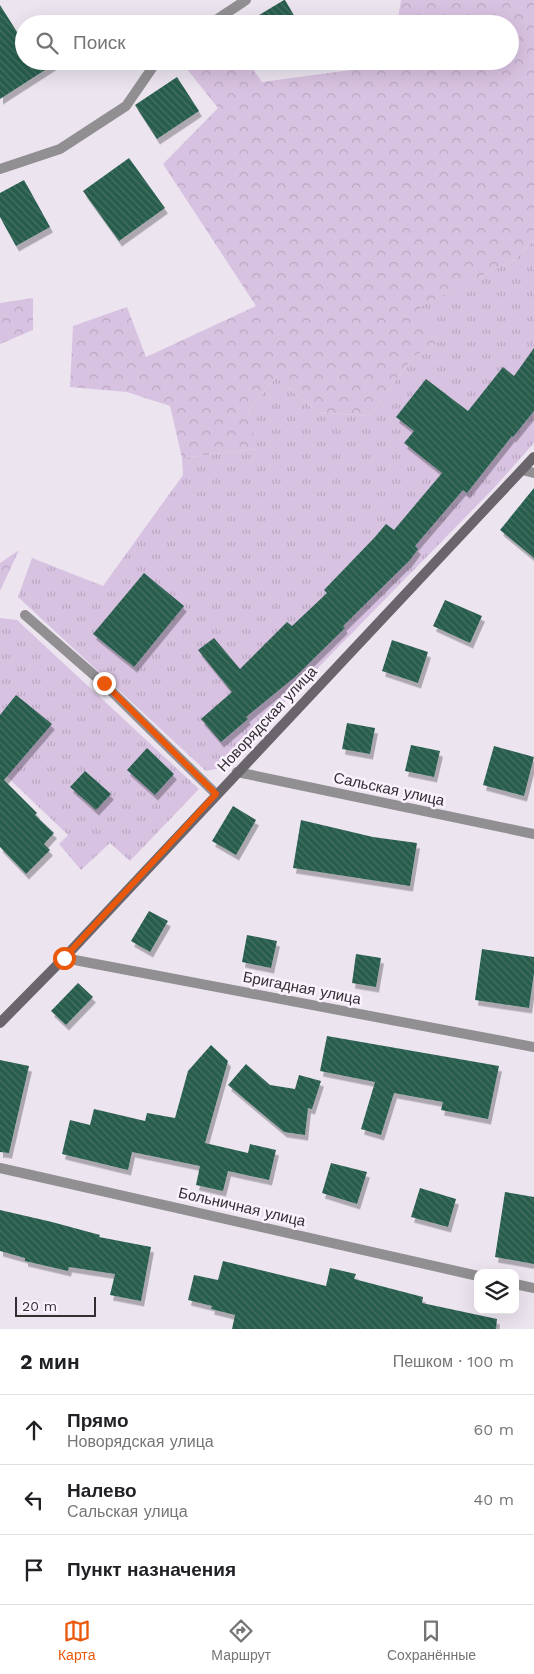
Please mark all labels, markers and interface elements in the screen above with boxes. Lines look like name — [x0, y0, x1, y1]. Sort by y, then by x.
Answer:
search box — [15, 15, 519, 70]
icon: search — [33, 29, 61, 57]
text: Поиск — [73, 31, 126, 54]
street label: Новорядская улица — [214, 662, 321, 775]
route end — [93, 672, 116, 695]
street label: Сальская улица — [332, 768, 447, 810]
route start — [53, 947, 76, 970]
street label: Бригадная улица — [241, 968, 363, 1008]
street label: Больничная улица — [177, 1184, 308, 1231]
map controls — [474, 1269, 519, 1314]
button: layers — [474, 1269, 519, 1314]
scale bar — [15, 1294, 96, 1317]
text: 20 m — [22, 1298, 57, 1314]
text: 2 мин — [20, 1349, 80, 1374]
text: Пешком · 100 m — [393, 1352, 514, 1371]
text: Прямо — [67, 1409, 129, 1432]
icon: ahead — [20, 1416, 48, 1444]
text: 60 m — [474, 1420, 514, 1439]
text: Новорядская улица — [67, 1432, 214, 1451]
text: Налево — [67, 1479, 137, 1502]
icon: left — [20, 1486, 48, 1514]
text: 40 m — [474, 1490, 514, 1509]
text: Сальская улица — [67, 1502, 188, 1521]
icon: arrive — [20, 1556, 48, 1584]
text: Пункт назначения — [67, 1558, 236, 1581]
tab: Карта — [58, 1617, 95, 1663]
tab: Маршрут — [211, 1617, 271, 1663]
tab: Сохранённые — [387, 1617, 476, 1663]

